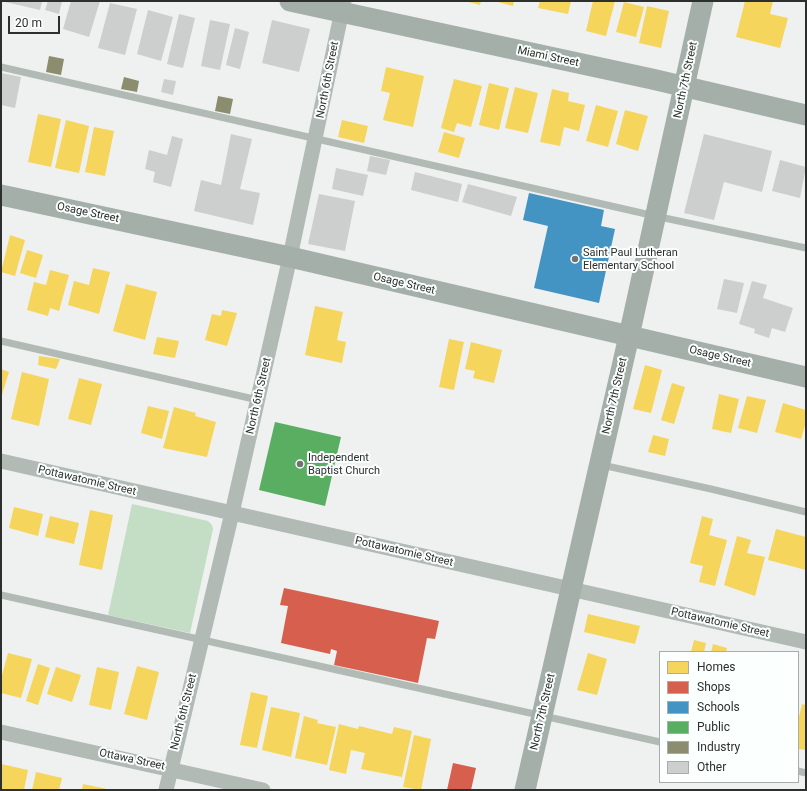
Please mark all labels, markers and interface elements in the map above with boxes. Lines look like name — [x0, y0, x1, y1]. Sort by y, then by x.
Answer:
scale bar — [10, 8, 62, 34]
text: 20 m — [15, 16, 42, 30]
street label: North 6th Street — [314, 40, 342, 120]
street label: North 7th Street — [671, 40, 701, 120]
street label: Miami Street — [516, 44, 580, 70]
street label: Osage Street — [56, 200, 120, 226]
place label: Saint Paul Lutheran Elementary School — [583, 246, 678, 272]
marker: Saint Paul Lutheran Elementary School — [570, 254, 580, 264]
street label: Osage Street — [372, 270, 436, 298]
street label: Osage Street — [688, 343, 752, 371]
street label: North 6th Street — [244, 356, 274, 436]
street label: North 7th Street — [600, 356, 630, 436]
place label: Independent Baptist Church — [308, 451, 380, 477]
marker: Independent Baptist Church — [295, 459, 305, 469]
street label: Pottawatomie Street — [37, 463, 137, 499]
street label: Pottawatomie Street — [354, 534, 454, 570]
street label: Pottawatomie Street — [670, 605, 770, 641]
legend — [659, 651, 799, 783]
text: Homes — [697, 660, 735, 674]
street label: North 7th Street — [528, 672, 558, 752]
street label: North 6th Street — [168, 673, 200, 751]
text: Shops — [697, 680, 731, 694]
text: Schools — [697, 700, 740, 714]
text: Public — [697, 720, 730, 734]
text: Industry — [697, 740, 740, 754]
street label: Ottawa Street — [98, 747, 166, 773]
text: Other — [697, 760, 726, 774]

